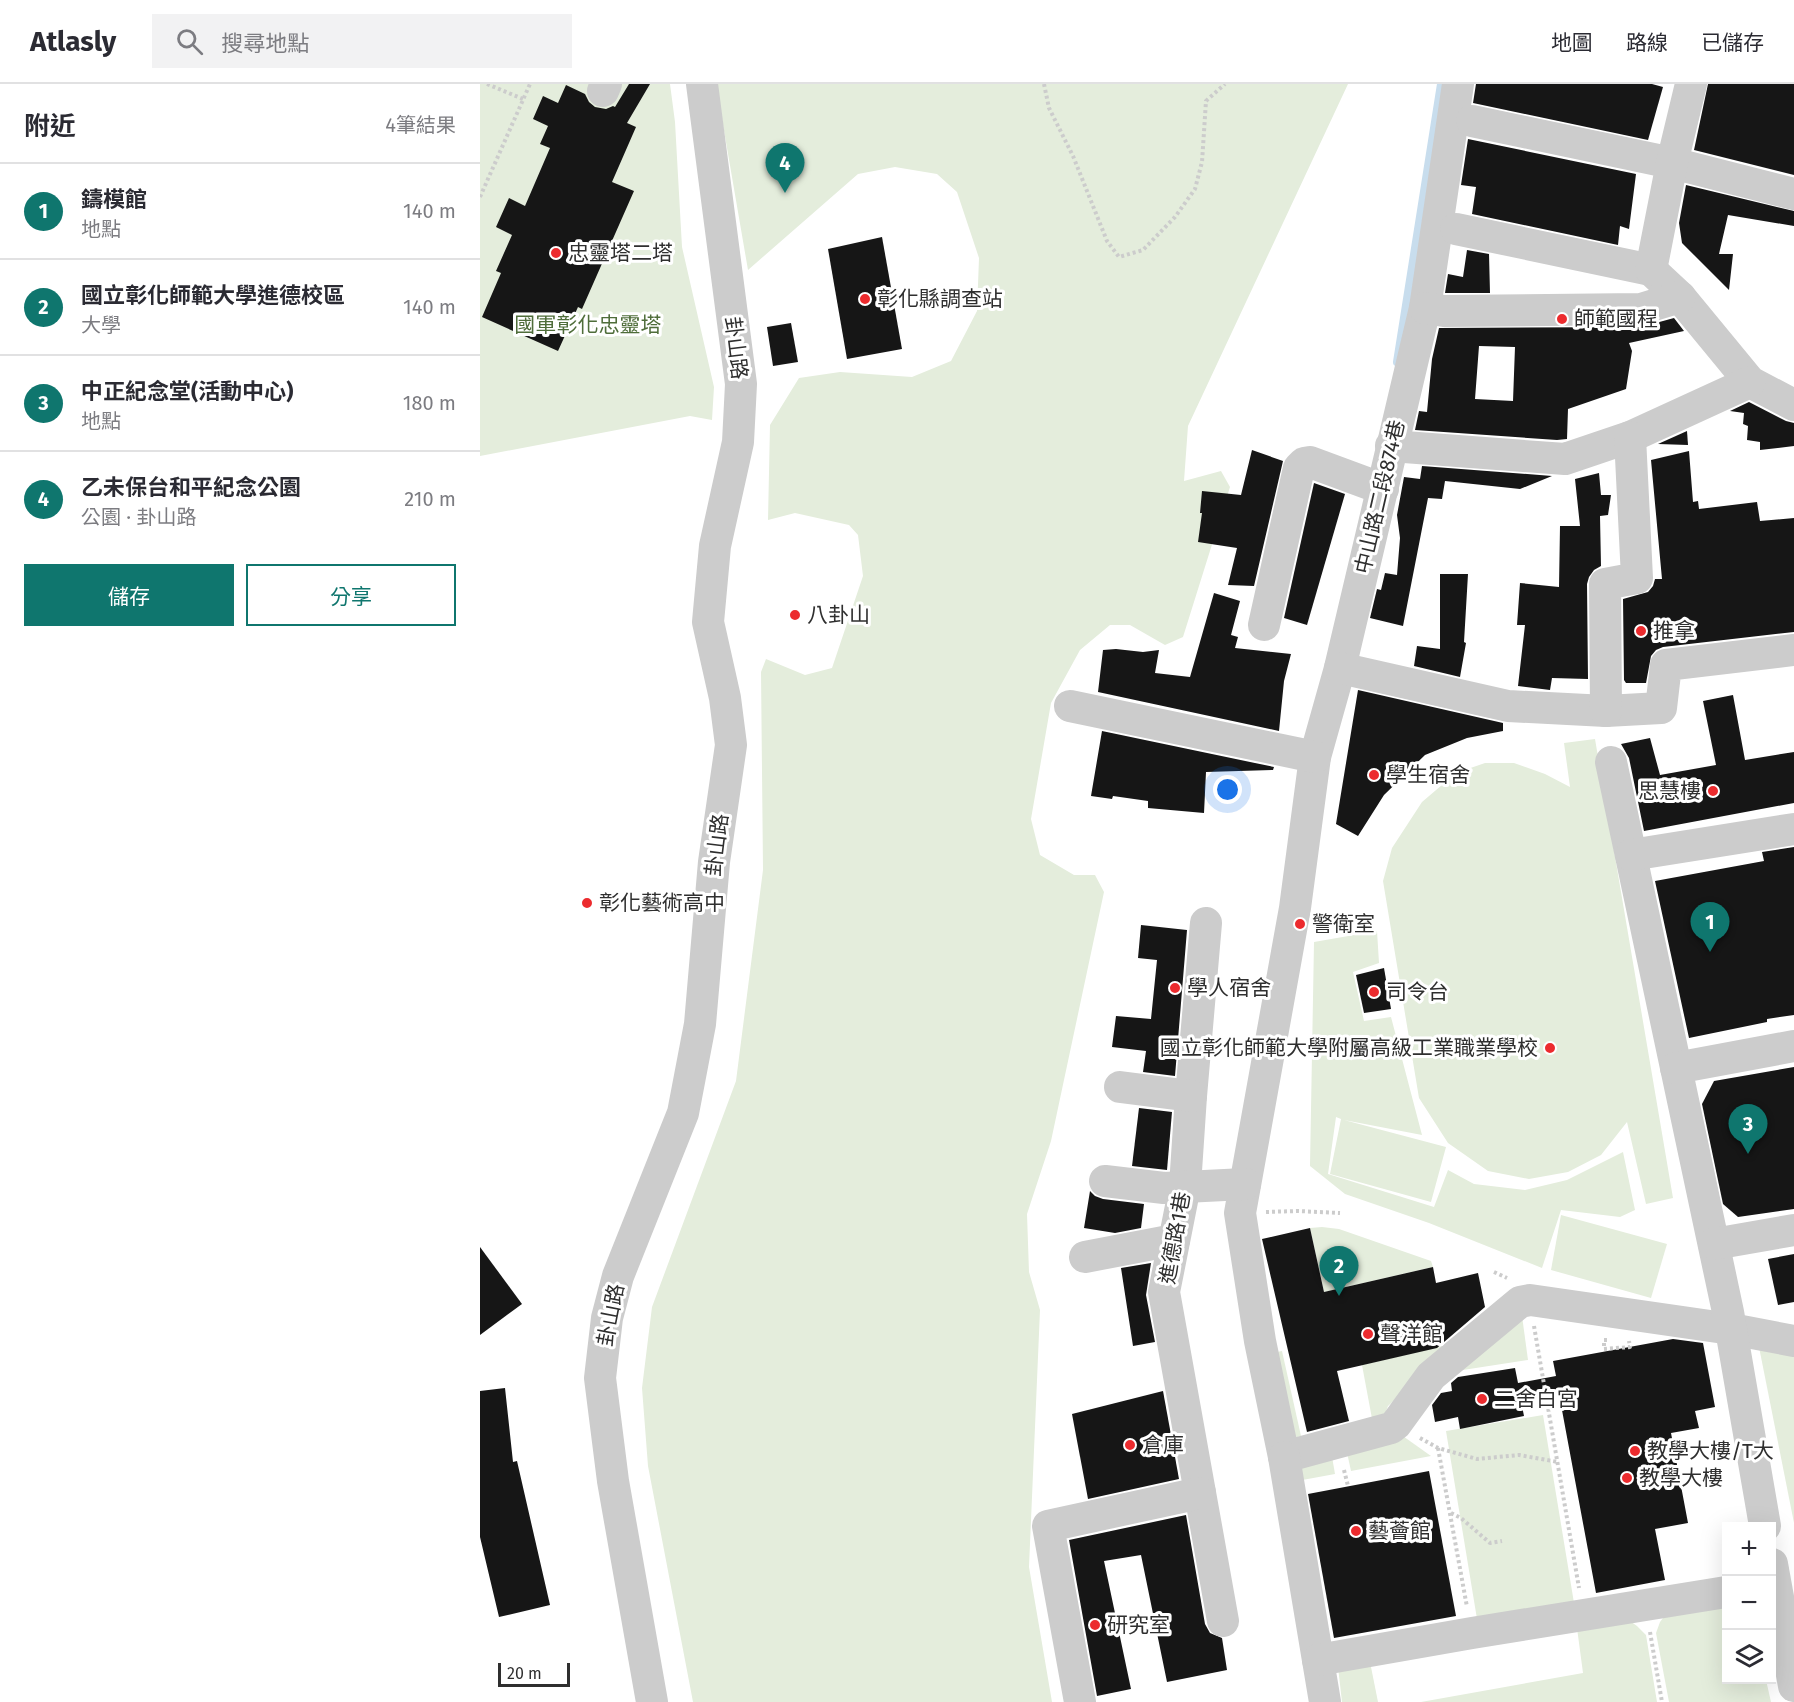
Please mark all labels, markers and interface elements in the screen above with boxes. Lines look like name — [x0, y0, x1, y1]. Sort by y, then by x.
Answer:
search box — [152, 14, 572, 68]
text: Atlasly — [30, 25, 116, 58]
icon: search — [173, 25, 206, 58]
text: 搜尋地點 — [221, 30, 309, 57]
text: 地圖 — [1551, 30, 1593, 56]
text: 路線 — [1626, 30, 1668, 56]
text: 已儲存 — [1701, 30, 1764, 56]
text: 附近 — [24, 111, 76, 142]
text: 4筆結果 — [385, 113, 456, 137]
pin: 4 — [766, 144, 804, 193]
text: 鑄模館 — [81, 186, 147, 213]
text: 1 — [39, 199, 48, 223]
text: 140 m — [403, 199, 456, 223]
text: 地點 — [81, 217, 121, 241]
place label: 忠靈塔二塔 — [568, 240, 673, 266]
marker: 忠靈塔二塔 — [549, 246, 563, 260]
text: 國立彰化師範大學進德校區 — [81, 282, 345, 309]
place label: 彰化縣調查站 — [877, 286, 1003, 312]
marker: 彰化縣調查站 — [858, 292, 872, 306]
text: 2 — [38, 295, 49, 319]
text: 140 m — [403, 295, 456, 319]
place label: 師範國程 — [1574, 306, 1658, 332]
park label: 國軍彰化忠靈塔 — [515, 312, 662, 338]
marker: 師範國程 — [1555, 312, 1569, 326]
text: 大學 — [81, 313, 121, 337]
street label: 卦山路 — [719, 315, 753, 381]
text: 中正紀念堂(活動中心) — [81, 378, 293, 405]
text: 3 — [38, 391, 49, 415]
text: 180 m — [403, 391, 456, 415]
text: 地點 — [81, 409, 121, 433]
street label: 中山路二段874巷 — [1350, 418, 1410, 576]
text: 乙未保台和平紀念公園 — [81, 474, 301, 501]
text: 4 — [38, 487, 49, 511]
text: 210 m — [404, 487, 456, 511]
text: 公園 · 卦山路 — [81, 505, 196, 529]
button: 儲存 — [24, 564, 234, 626]
button: 分享 — [246, 564, 456, 626]
place label: 八卦山 — [807, 602, 870, 628]
marker: 八卦山 — [788, 608, 802, 622]
place label: 推拿 — [1653, 618, 1695, 644]
marker: 推拿 — [1634, 624, 1648, 638]
place label: 學生宿舍 — [1386, 762, 1470, 788]
marker: 學生宿舍 — [1367, 768, 1381, 782]
your location — [1213, 775, 1242, 804]
place label: 思慧樓 — [1638, 778, 1701, 804]
marker: 思慧樓 — [1706, 784, 1720, 798]
street label: 卦山路 — [700, 812, 734, 878]
place label: 彰化藝術高中 — [599, 890, 725, 916]
marker: 彰化藝術高中 — [580, 896, 594, 910]
pin: 1 — [1690, 902, 1730, 952]
place label: 警衛室 — [1312, 911, 1375, 937]
marker: 警衛室 — [1293, 917, 1307, 931]
place label: 學人宿舍 — [1187, 975, 1271, 1001]
place label: 司令台 — [1386, 979, 1449, 1005]
marker: 學人宿舍 — [1168, 981, 1182, 995]
marker: 司令台 — [1367, 985, 1381, 999]
place label: 國立彰化師範大學附屬高級工業職業學校 — [1160, 1035, 1538, 1061]
marker: 國立彰化師範大學附屬高級工業職業學校 — [1543, 1041, 1557, 1055]
pin: 3 — [1728, 1104, 1768, 1154]
street label: 進德路1巷 — [1154, 1190, 1196, 1286]
pin: 2 — [1320, 1246, 1358, 1296]
street label: 卦山路 — [592, 1282, 630, 1348]
place label: 聲洋館 — [1380, 1321, 1443, 1347]
marker: 聲洋館 — [1361, 1327, 1375, 1341]
place label: 二舍白宮 — [1494, 1386, 1578, 1412]
marker: 二舍白宮 — [1475, 1392, 1489, 1406]
place label: 倉庫 — [1142, 1432, 1184, 1458]
marker: 倉庫 — [1123, 1438, 1137, 1452]
place label: 教學大樓/T大 — [1647, 1438, 1774, 1464]
marker: 教學大樓/T大 — [1628, 1444, 1642, 1458]
place label: 教學大樓 — [1639, 1465, 1723, 1491]
marker: 教學大樓 — [1620, 1471, 1634, 1485]
place label: 藝薈館 — [1368, 1518, 1431, 1544]
map controls — [1722, 1522, 1776, 1684]
button: + — [1722, 1522, 1776, 1576]
marker: 藝薈館 — [1349, 1524, 1363, 1538]
button: − — [1722, 1576, 1776, 1630]
place label: 研究室 — [1107, 1612, 1170, 1638]
marker: 研究室 — [1088, 1618, 1102, 1632]
button: layers — [1722, 1630, 1776, 1684]
scale bar — [498, 1660, 570, 1688]
text: 20 m — [507, 1664, 542, 1683]

